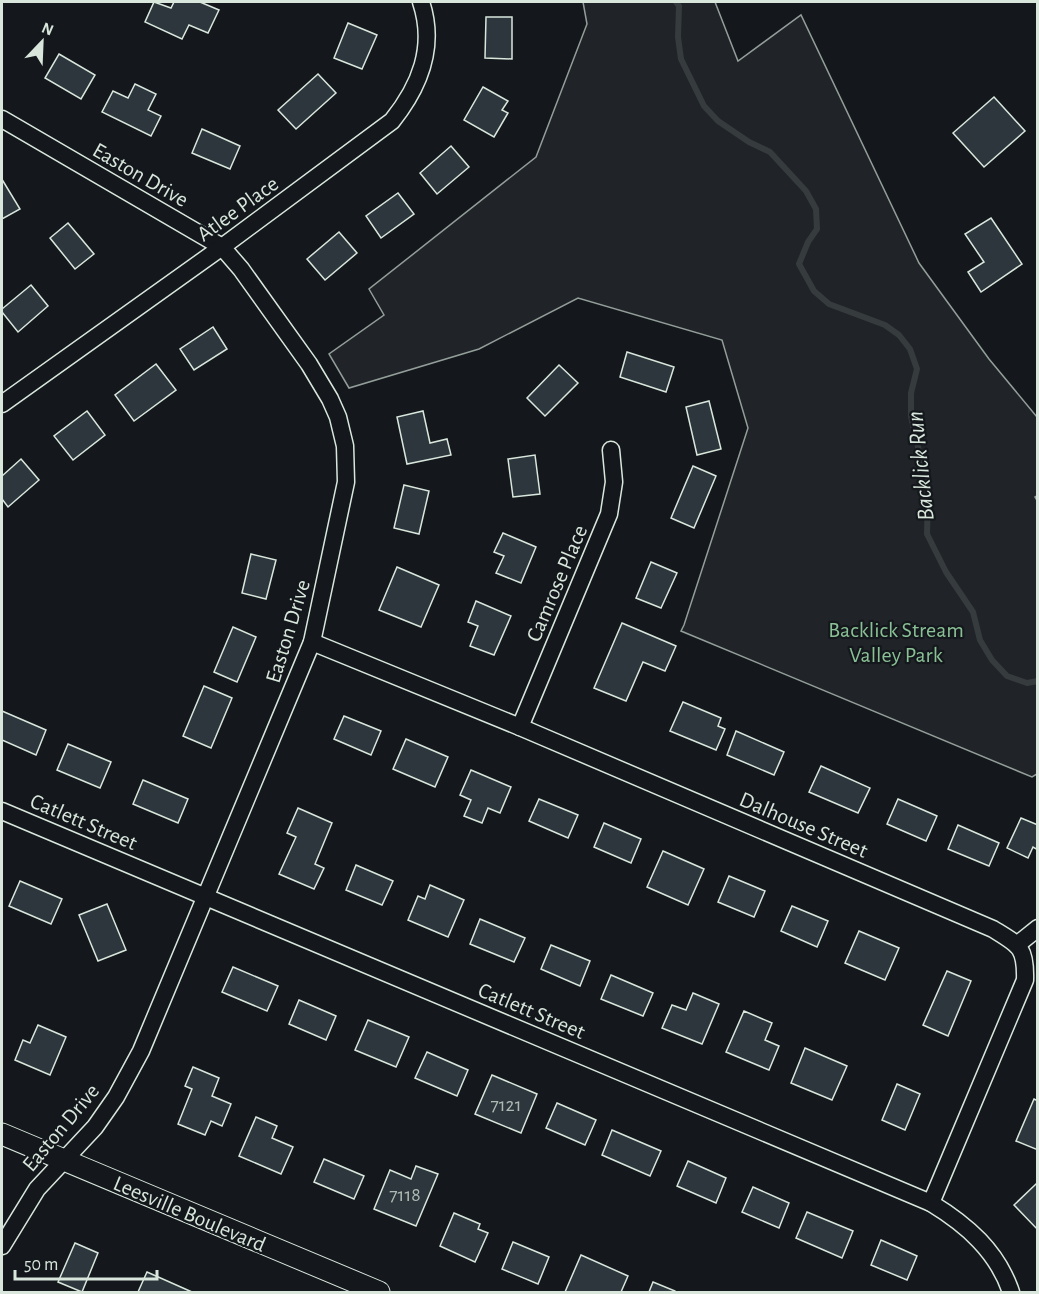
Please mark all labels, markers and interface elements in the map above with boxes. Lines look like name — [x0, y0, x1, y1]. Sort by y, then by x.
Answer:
north arrow — [12, 12, 72, 72]
text: N — [39, 20, 56, 39]
street label: Easton Drive — [89, 139, 192, 211]
street label: Atlee Place — [193, 172, 282, 245]
water label: Backlick Run — [903, 410, 939, 522]
street label: Camrose Place — [523, 522, 591, 645]
street label: Easton Drive — [262, 577, 314, 685]
park label: Backlick Stream Valley Park — [828, 619, 964, 666]
street label: Dalhouse Street — [736, 788, 871, 862]
street label: Catlett Street — [27, 790, 140, 854]
street label: Catlett Street — [475, 979, 588, 1043]
street label: Easton Drive — [18, 1080, 103, 1176]
house number: 7121 — [490, 1095, 522, 1115]
street label: Leesville Boulevard — [110, 1172, 269, 1256]
house number: 7118 — [389, 1185, 421, 1205]
scale bar — [15, 1243, 158, 1281]
text: 50 m — [24, 1256, 58, 1274]

